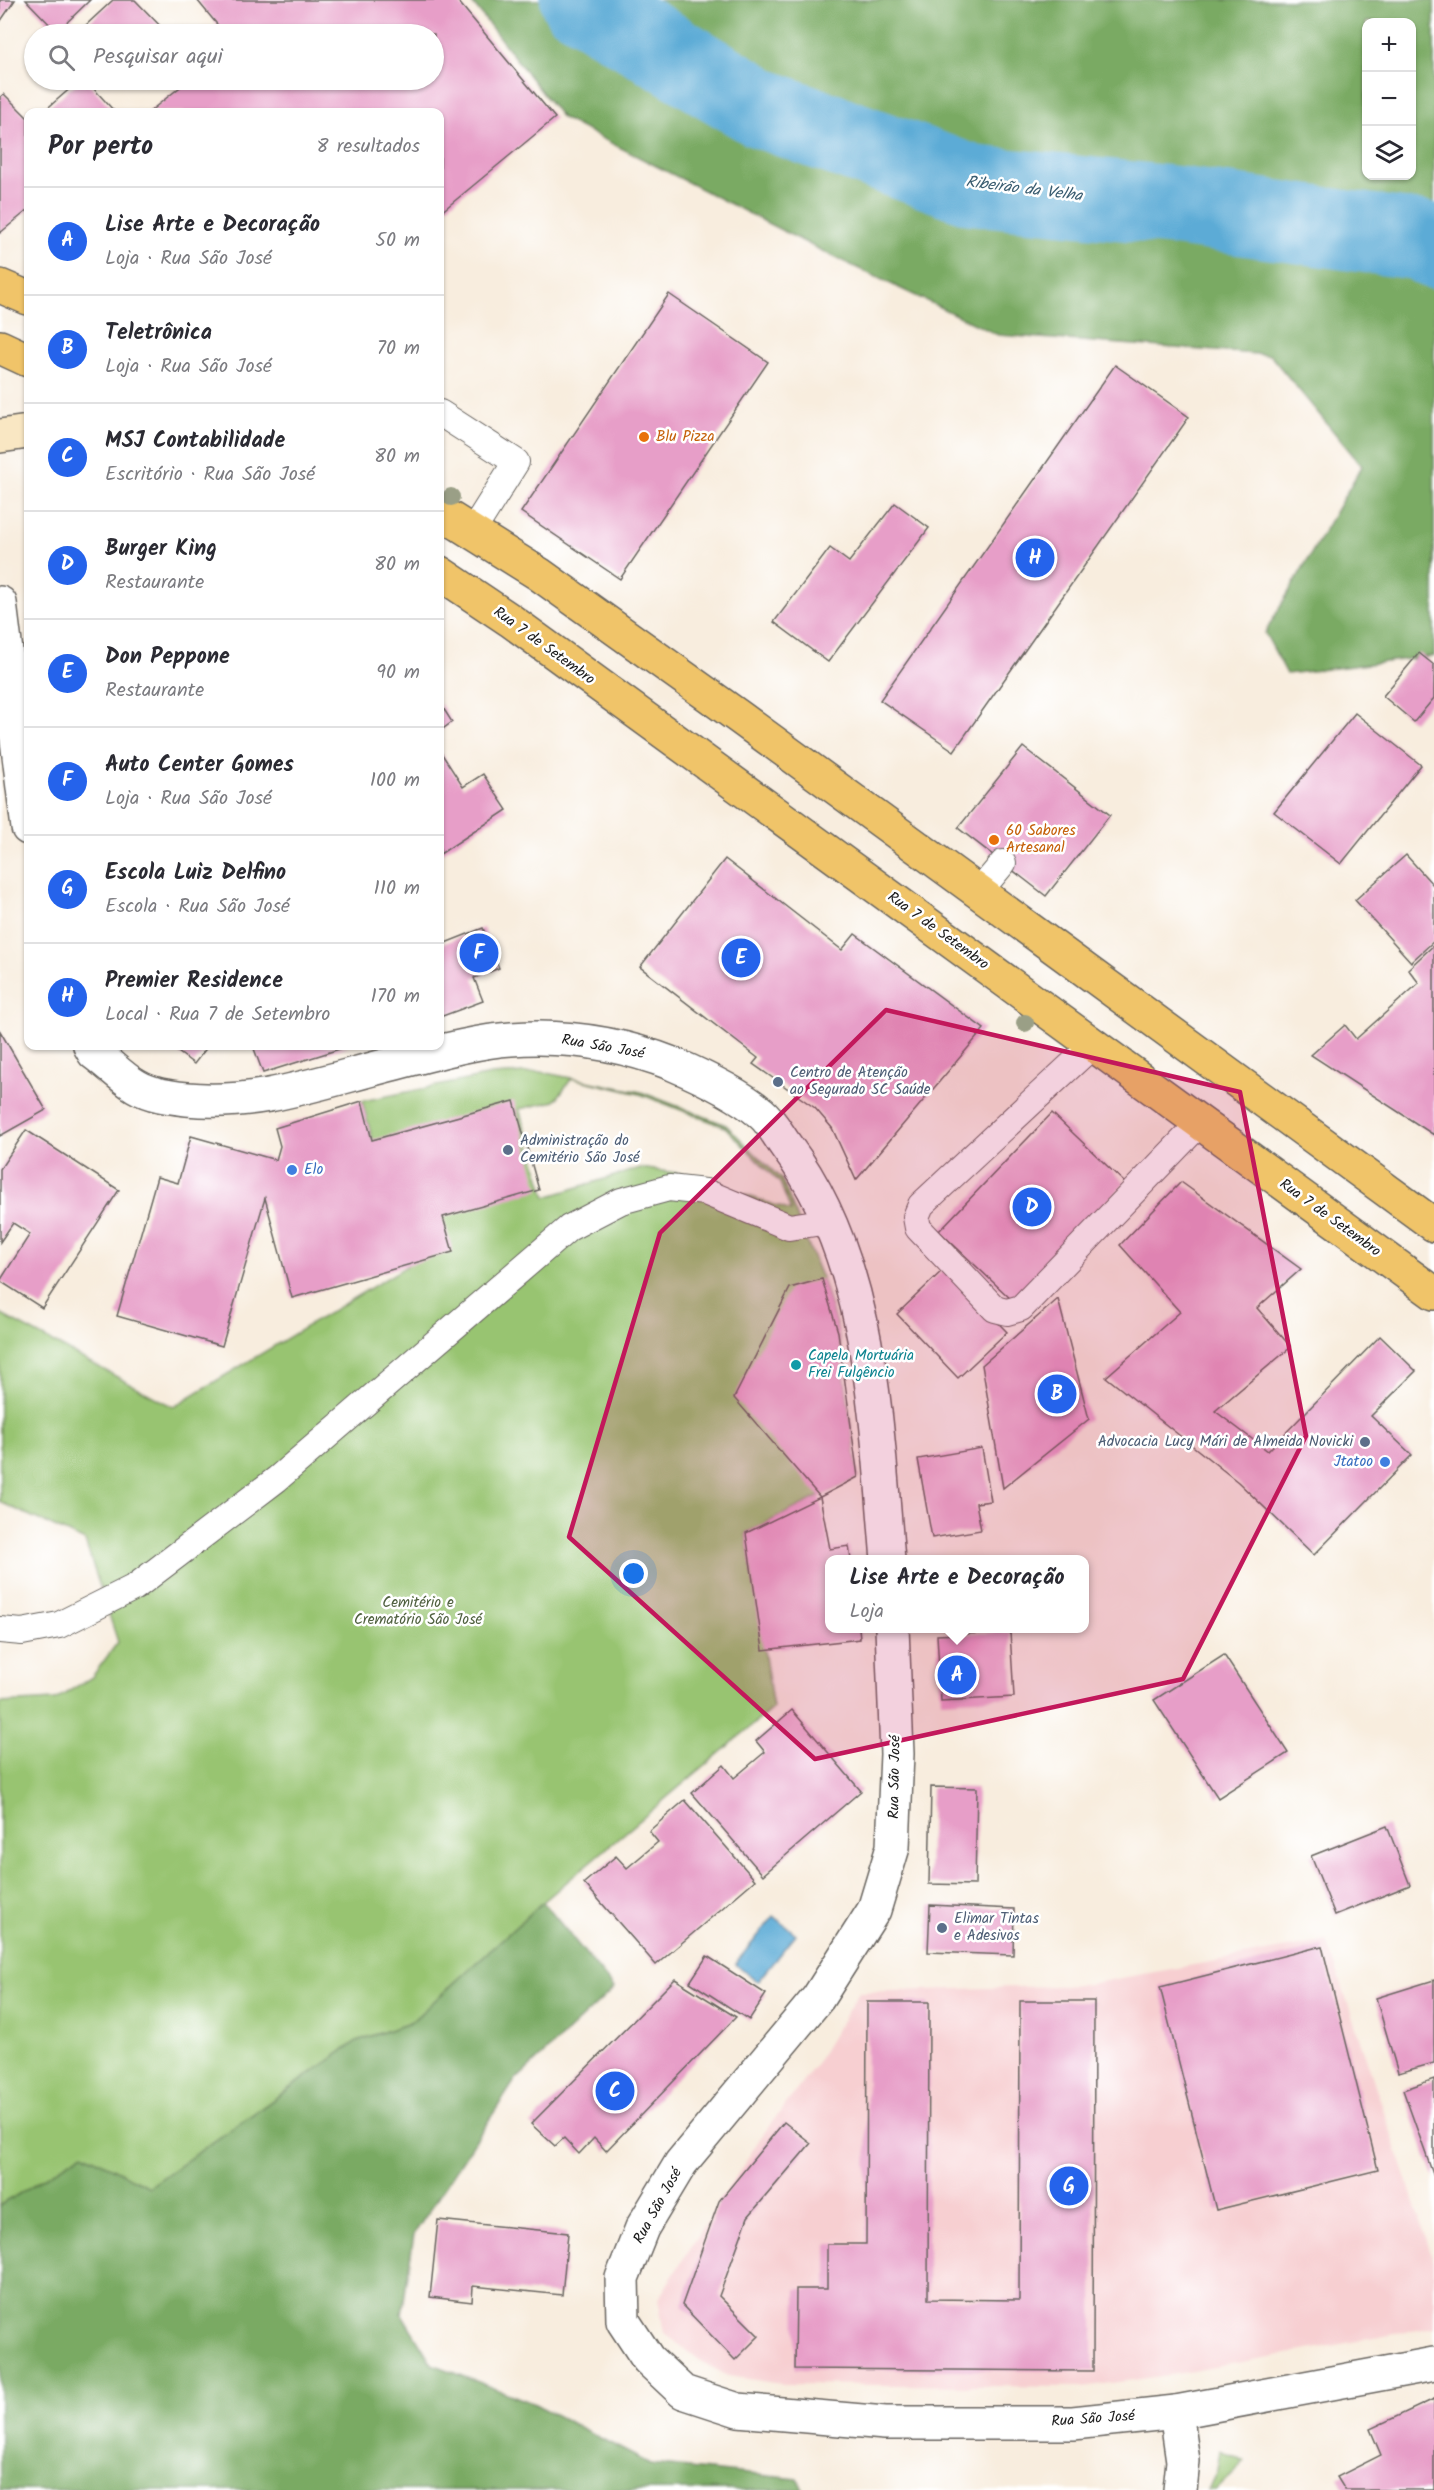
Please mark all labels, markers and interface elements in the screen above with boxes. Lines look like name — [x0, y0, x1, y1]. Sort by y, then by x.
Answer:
map controls — [1362, 18, 1416, 180]
button: + — [1362, 18, 1416, 72]
search box — [24, 24, 444, 90]
text: Pesquisar aqui — [93, 40, 223, 75]
icon: search — [45, 41, 78, 74]
button: − — [1362, 72, 1416, 126]
text: Por perto — [48, 126, 153, 168]
button: layers — [1362, 126, 1416, 180]
text: 8 resultados — [317, 131, 420, 163]
water label: Ribeirão da Velha — [965, 169, 1085, 209]
text: Lise Arte e Decoração — [105, 208, 320, 243]
text: A — [61, 225, 74, 257]
text: 50 m — [375, 225, 420, 257]
text: Loja · Rua São José — [105, 243, 272, 275]
text: Teletrônica — [105, 316, 212, 351]
text: B — [61, 333, 74, 365]
text: 70 m — [377, 333, 420, 365]
text: Loja · Rua São José — [105, 351, 272, 383]
text: MSJ Contabilidade — [105, 424, 285, 459]
place label: Blu Pizza — [656, 425, 714, 449]
marker: Blu Pizza — [637, 430, 651, 444]
text: C — [61, 441, 74, 473]
text: 80 m — [374, 441, 420, 473]
text: Escritório · Rua São José — [105, 459, 315, 491]
text: Burger King — [105, 532, 217, 567]
pin: H — [1016, 536, 1054, 580]
text: D — [61, 549, 74, 581]
text: 80 m — [374, 549, 420, 581]
text: Restaurante — [105, 567, 204, 599]
street label: Rua 7 de Setembro — [488, 601, 600, 691]
text: Don Peppone — [105, 640, 230, 675]
text: E — [62, 657, 73, 689]
text: 90 m — [376, 657, 420, 689]
text: Restaurante — [105, 675, 204, 707]
text: Auto Center Gomes — [105, 748, 294, 783]
text: F — [62, 765, 73, 797]
text: 100 m — [370, 765, 420, 797]
text: Loja · Rua São José — [105, 783, 272, 815]
place label: 60 Sabores Artesanal — [1006, 819, 1076, 860]
marker: 60 Sabores Artesanal — [987, 833, 1001, 847]
text: Escola Luiz Delfino — [105, 856, 286, 891]
text: G — [62, 873, 73, 905]
text: 110 m — [374, 873, 420, 905]
street label: Rua 7 de Setembro — [882, 886, 994, 976]
text: Escola · Rua São José — [105, 891, 290, 923]
pin: F — [460, 930, 498, 976]
pin: E — [722, 936, 760, 980]
text: Premier Residence — [105, 964, 283, 999]
text: H — [61, 981, 74, 1013]
text: 170 m — [371, 981, 420, 1013]
text: Local · Rua 7 de Setembro — [105, 999, 330, 1031]
street label: Rua São José — [560, 1028, 648, 1066]
place label: Centro de Atenção ao Segurado SC Saúde — [790, 1061, 931, 1102]
marker: Centro de Atenção ao Segurado SC Saúde — [771, 1075, 785, 1089]
place label: Administração do Cemitério São José — [520, 1129, 641, 1170]
marker: Administração do Cemitério São José — [501, 1143, 515, 1157]
place label: Elo — [304, 1158, 323, 1182]
marker: Elo — [285, 1163, 299, 1177]
street label: Rua 7 de Setembro — [1274, 1173, 1386, 1263]
pin: D — [1012, 1184, 1052, 1230]
place label: Capela Mortuária Frei Fulgêncio — [808, 1344, 914, 1385]
marker: Capela Mortuária Frei Fulgêncio — [789, 1358, 803, 1372]
pin: B — [1038, 1372, 1076, 1416]
place label: Advocacia Lucy Mári de Almeida Novicki — [1098, 1430, 1354, 1454]
marker: Advocacia Lucy Mári de Almeida Novicki — [1358, 1435, 1372, 1449]
place label: Jtatoo — [1334, 1450, 1373, 1474]
marker: Jtatoo — [1378, 1455, 1392, 1469]
popup — [825, 1555, 1089, 1633]
your location — [619, 1559, 648, 1588]
text: Lise Arte e Decoração — [849, 1561, 1065, 1596]
park label: Cemitério e Crematório São José — [354, 1591, 484, 1632]
text: Loja — [849, 1596, 884, 1628]
pin: A — [938, 1652, 976, 1698]
street label: Rua São José — [882, 1734, 908, 1819]
place label: Elimar Tintas e Adesivos — [954, 1907, 1039, 1948]
marker: Elimar Tintas e Adesivos — [935, 1921, 949, 1935]
pin: C — [596, 2068, 634, 2114]
street label: Rua São José — [627, 2162, 689, 2248]
pin: G — [1050, 2164, 1088, 2208]
street label: Rua São José — [1050, 2404, 1137, 2434]

